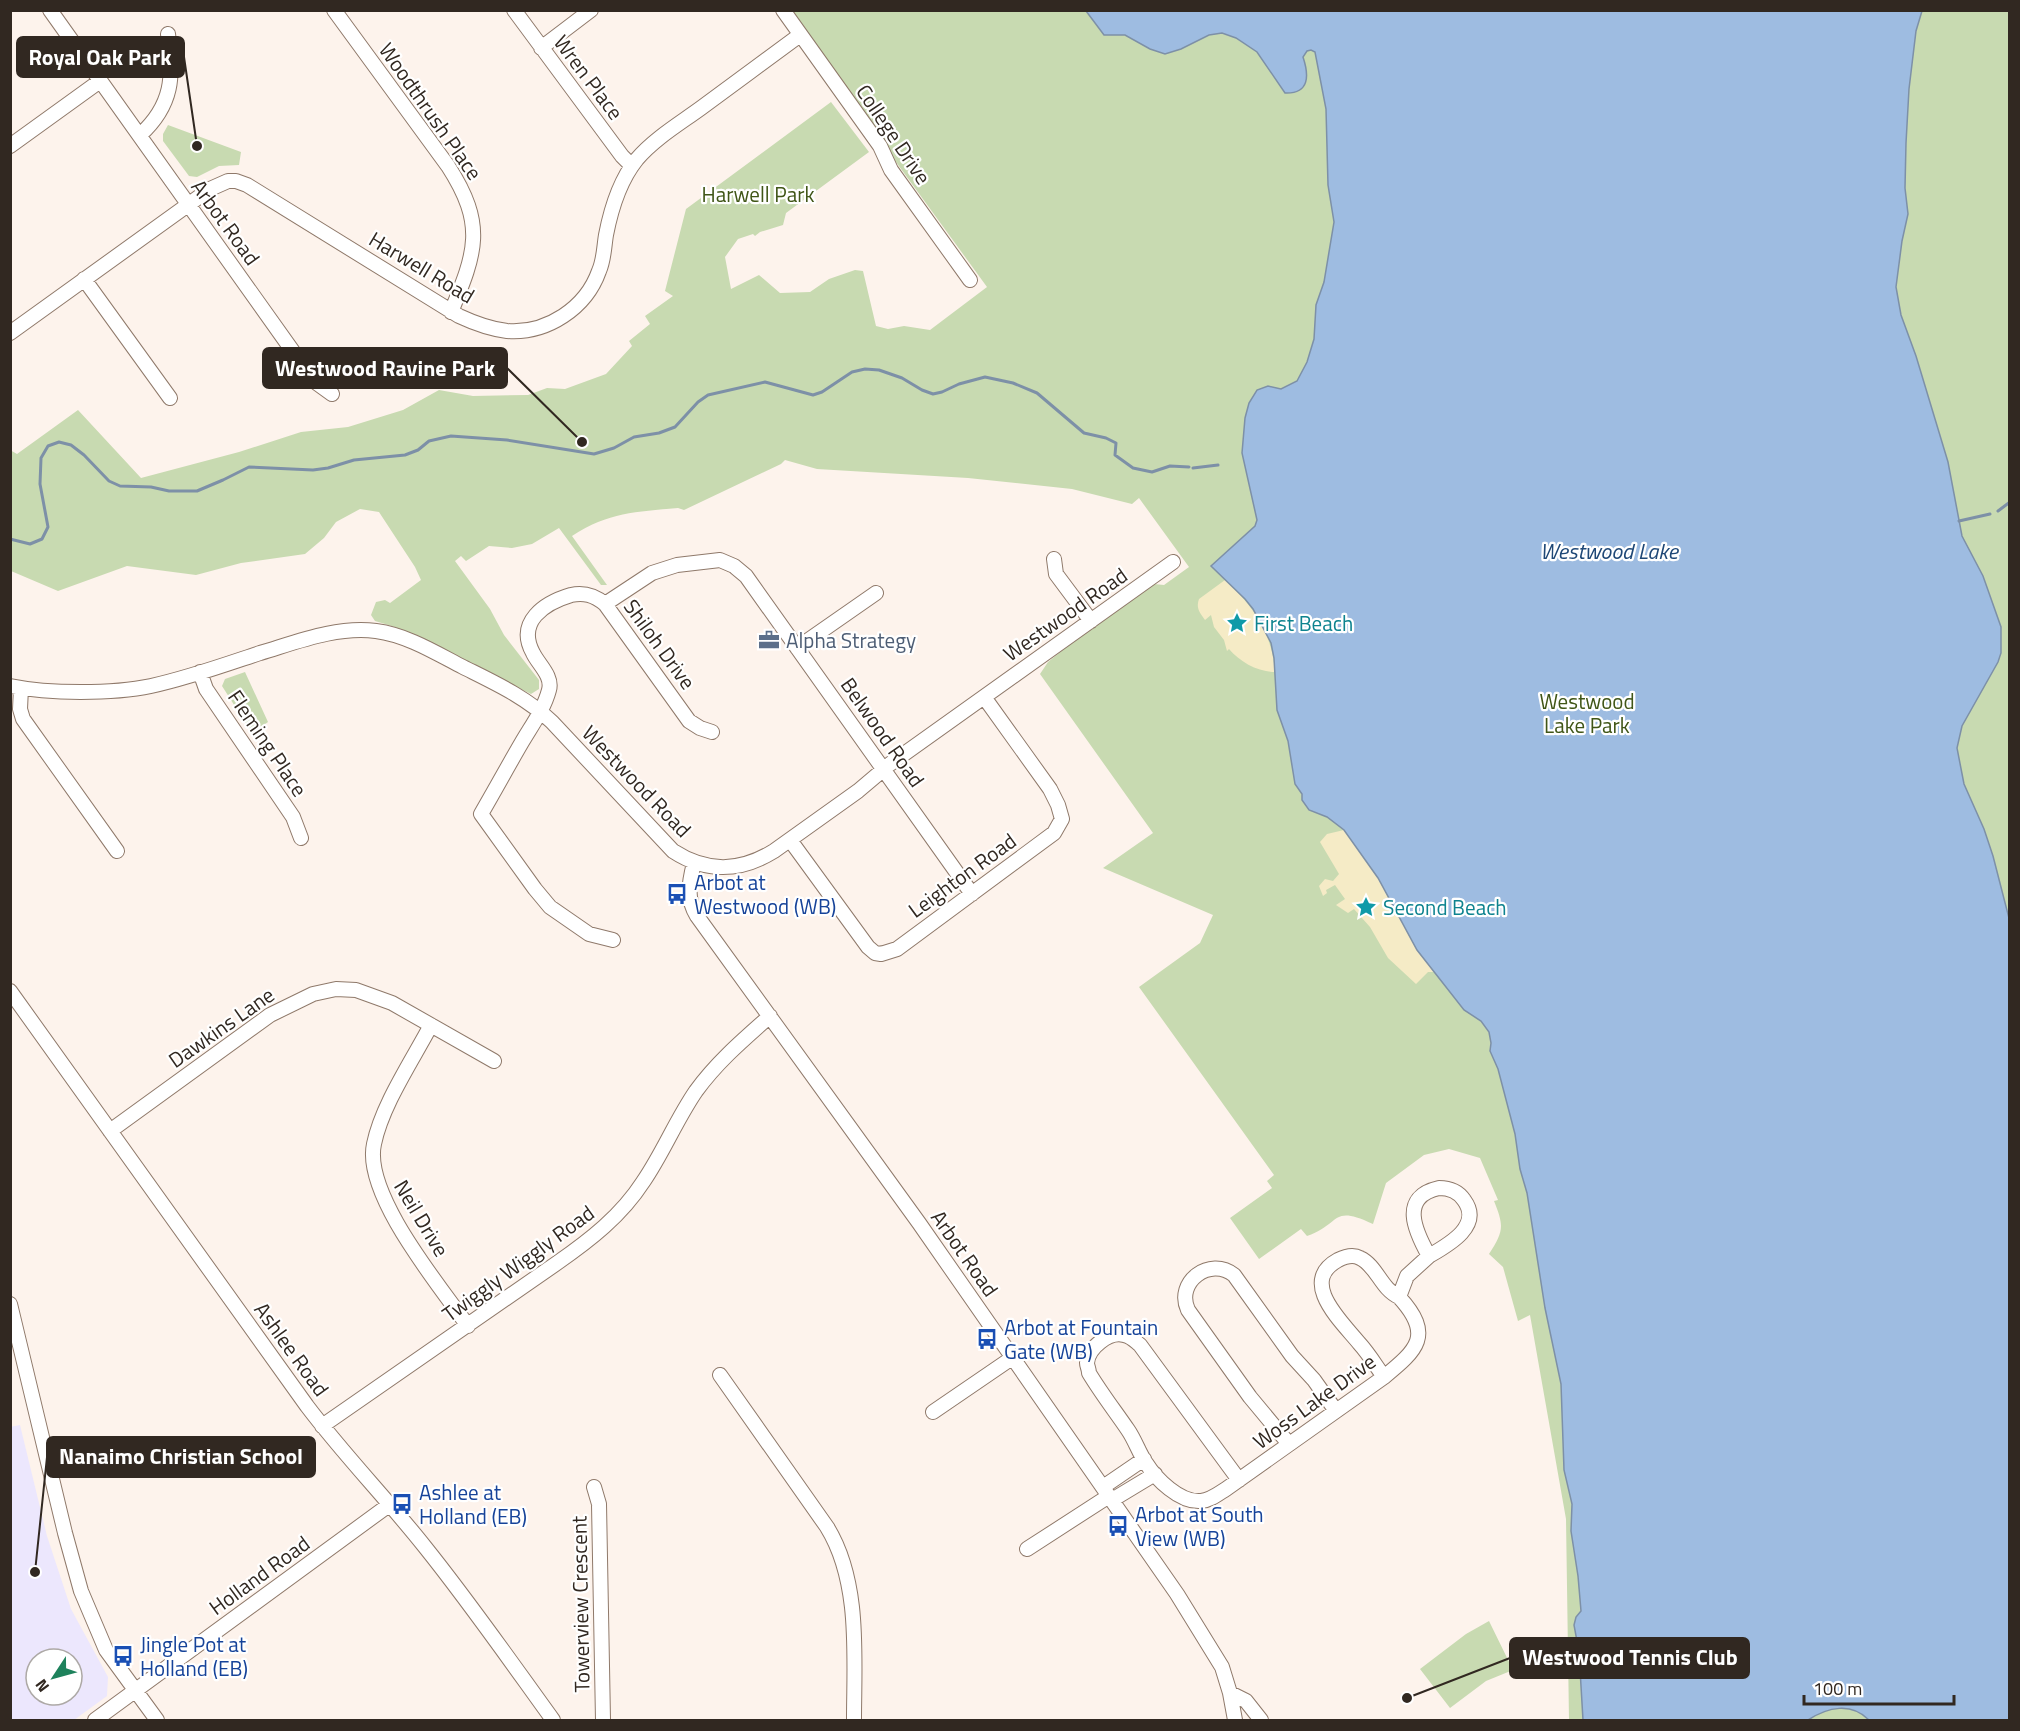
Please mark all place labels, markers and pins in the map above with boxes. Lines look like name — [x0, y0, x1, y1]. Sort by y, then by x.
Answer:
callout: Royal Oak Park — [17, 37, 184, 77]
callout: Westwood Ravine Park — [263, 348, 507, 388]
place label: First Beach — [1254, 607, 1353, 639]
place icon: First Beach — [1225, 611, 1249, 635]
place label: Alpha Strategy — [786, 624, 916, 656]
office icon: Alpha Strategy — [757, 628, 781, 652]
place label: Arbot at Westwood (WB) — [694, 866, 836, 922]
bus stop icon: Arbot at Westwood (WB) — [665, 882, 689, 906]
place label: Second Beach — [1383, 891, 1507, 923]
place icon: Second Beach — [1354, 895, 1378, 919]
place label: Arbot at Fountain Gate (WB) — [1004, 1311, 1158, 1367]
bus stop icon: Arbot at Fountain Gate (WB) — [975, 1327, 999, 1351]
callout: Nanaimo Christian School — [47, 1437, 315, 1477]
place label: Ashlee at Holland (EB) — [419, 1476, 527, 1532]
bus stop icon: Ashlee at Holland (EB) — [390, 1492, 414, 1516]
place label: Arbot at South View (WB) — [1135, 1498, 1264, 1554]
bus stop icon: Arbot at South View (WB) — [1106, 1514, 1130, 1538]
place label: Jingle Pot at Holland (EB) — [140, 1628, 248, 1684]
callout: Westwood Tennis Club — [1510, 1638, 1749, 1678]
bus stop icon: Jingle Pot at Holland (EB) — [111, 1644, 135, 1668]

